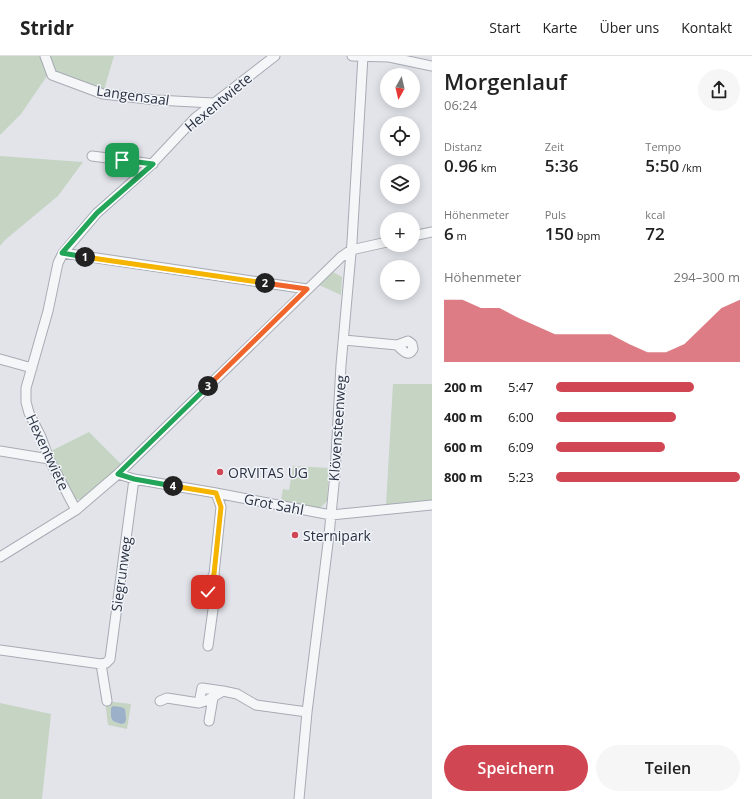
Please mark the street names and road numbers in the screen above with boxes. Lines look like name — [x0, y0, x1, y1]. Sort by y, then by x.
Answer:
street label: Hexentwiete — [180, 68, 256, 136]
street label: Langensaal — [95, 80, 171, 110]
street label: Klövensteenweg — [324, 374, 350, 482]
street label: Hexentwiete — [22, 411, 74, 493]
street label: Grot Sahl — [242, 489, 306, 519]
street label: Siegrunweg — [106, 535, 136, 613]

